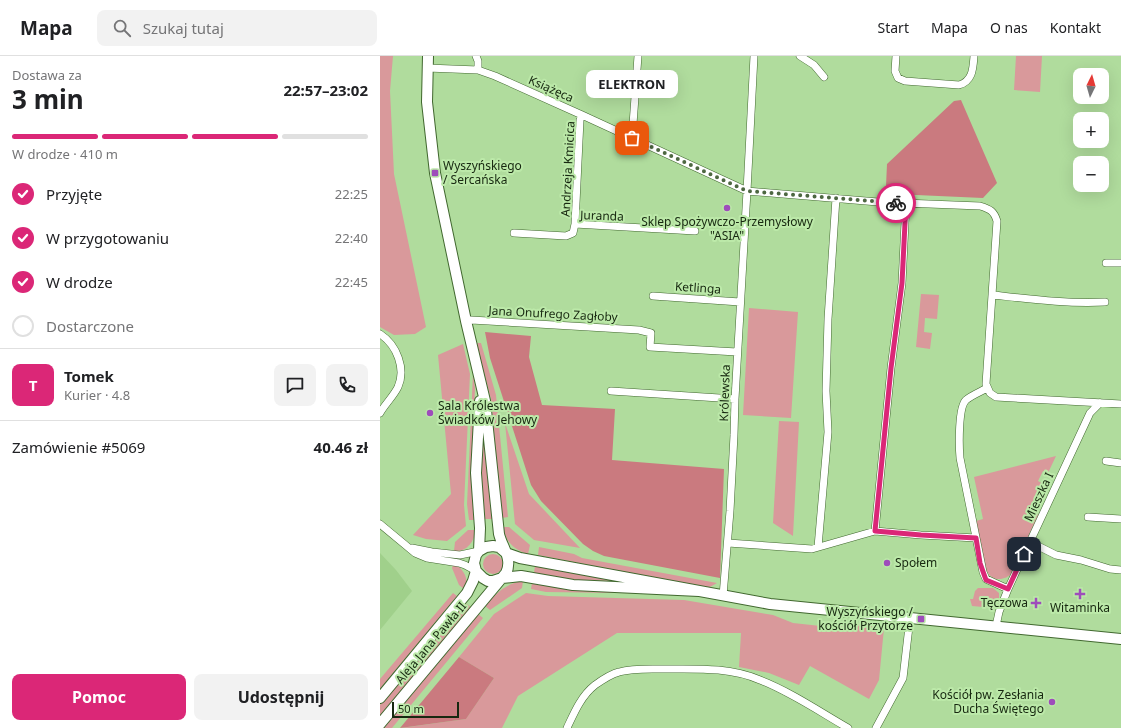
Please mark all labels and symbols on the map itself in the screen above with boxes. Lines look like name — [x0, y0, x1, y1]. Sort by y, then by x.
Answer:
north arrow — [1073, 68, 1109, 104]
callout: ELEKTRON — [586, 70, 678, 98]
street label: Książęca — [526, 71, 577, 106]
street label: Andrzeja Kmicica — [557, 121, 578, 217]
pin — [615, 121, 649, 155]
place label: Wyszyńskiego / Sercańska — [443, 157, 522, 188]
marker: Wyszyńskiego / Sercańska — [430, 168, 440, 178]
courier — [876, 183, 916, 223]
marker: Sklep Spożywczo-Przemysłowy "ASIA" — [722, 203, 732, 213]
street label: Juranda — [579, 206, 624, 225]
place label: Sklep Spożywczo-Przemysłowy "ASIA" — [641, 213, 814, 244]
street label: Ketlinga — [674, 277, 722, 298]
street label: Jana Onufrego Zagłoby — [487, 302, 619, 325]
street label: Królewska — [715, 364, 734, 422]
place label: Sala Królestwa Świadków Jehowy — [438, 397, 538, 428]
marker: Sala Królestwa Świadków Jehowy — [425, 408, 435, 418]
street label: Mieszka I — [1020, 469, 1057, 524]
pin — [1007, 537, 1041, 571]
place label: Społem — [895, 554, 937, 571]
marker: Społem — [882, 558, 892, 568]
marker: Witaminka — [1075, 589, 1085, 599]
place label: Tęczowa — [981, 594, 1028, 611]
street label: Aleja Jana Pawła II — [391, 598, 470, 687]
marker: Tęczowa — [1031, 598, 1041, 608]
place label: Witaminka — [1050, 599, 1110, 616]
place label: Wyszyńskiego / kościół Przytorze — [818, 603, 914, 634]
marker: Wyszyńskiego / kościół Przytorze — [916, 614, 926, 624]
place label: Kościół pw. Zesłania Ducha Świętego — [932, 686, 1044, 717]
marker: Kościół pw. Zesłania Ducha Świętego — [1047, 697, 1057, 707]
scale bar — [392, 700, 459, 719]

